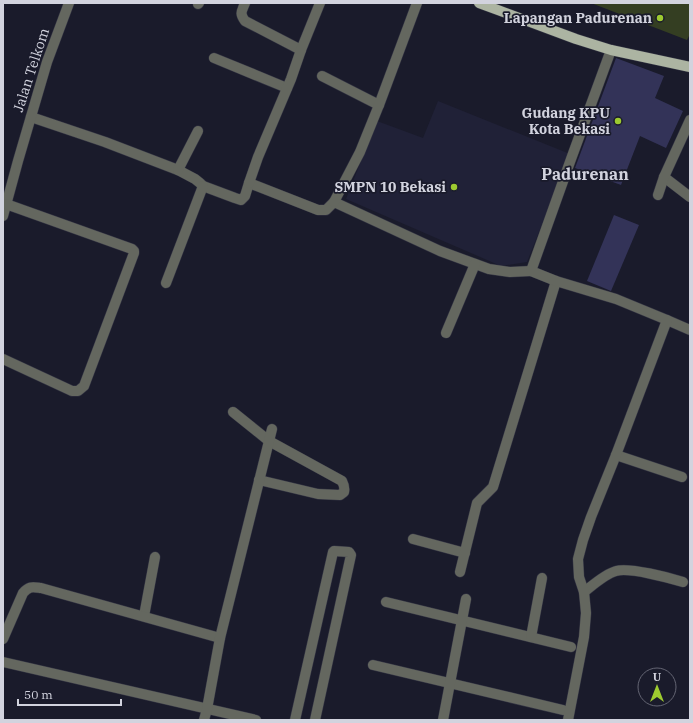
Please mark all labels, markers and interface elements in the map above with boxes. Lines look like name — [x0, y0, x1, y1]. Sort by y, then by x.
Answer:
place label: Lapangan Padurenan — [504, 9, 652, 27]
marker: Lapangan Padurenan — [655, 13, 665, 23]
street label: Jalan Telkom — [9, 26, 53, 114]
place label: Gudang KPU Kota Bekasi — [522, 104, 610, 138]
marker: Gudang KPU Kota Bekasi — [613, 116, 623, 126]
district label: Padurenan — [541, 164, 629, 184]
place label: SMPN 10 Bekasi — [334, 178, 446, 196]
marker: SMPN 10 Bekasi — [449, 182, 459, 192]
north arrow — [637, 667, 677, 707]
text: U — [653, 670, 662, 684]
scale bar — [18, 681, 121, 707]
text: 50 m — [24, 687, 53, 702]

